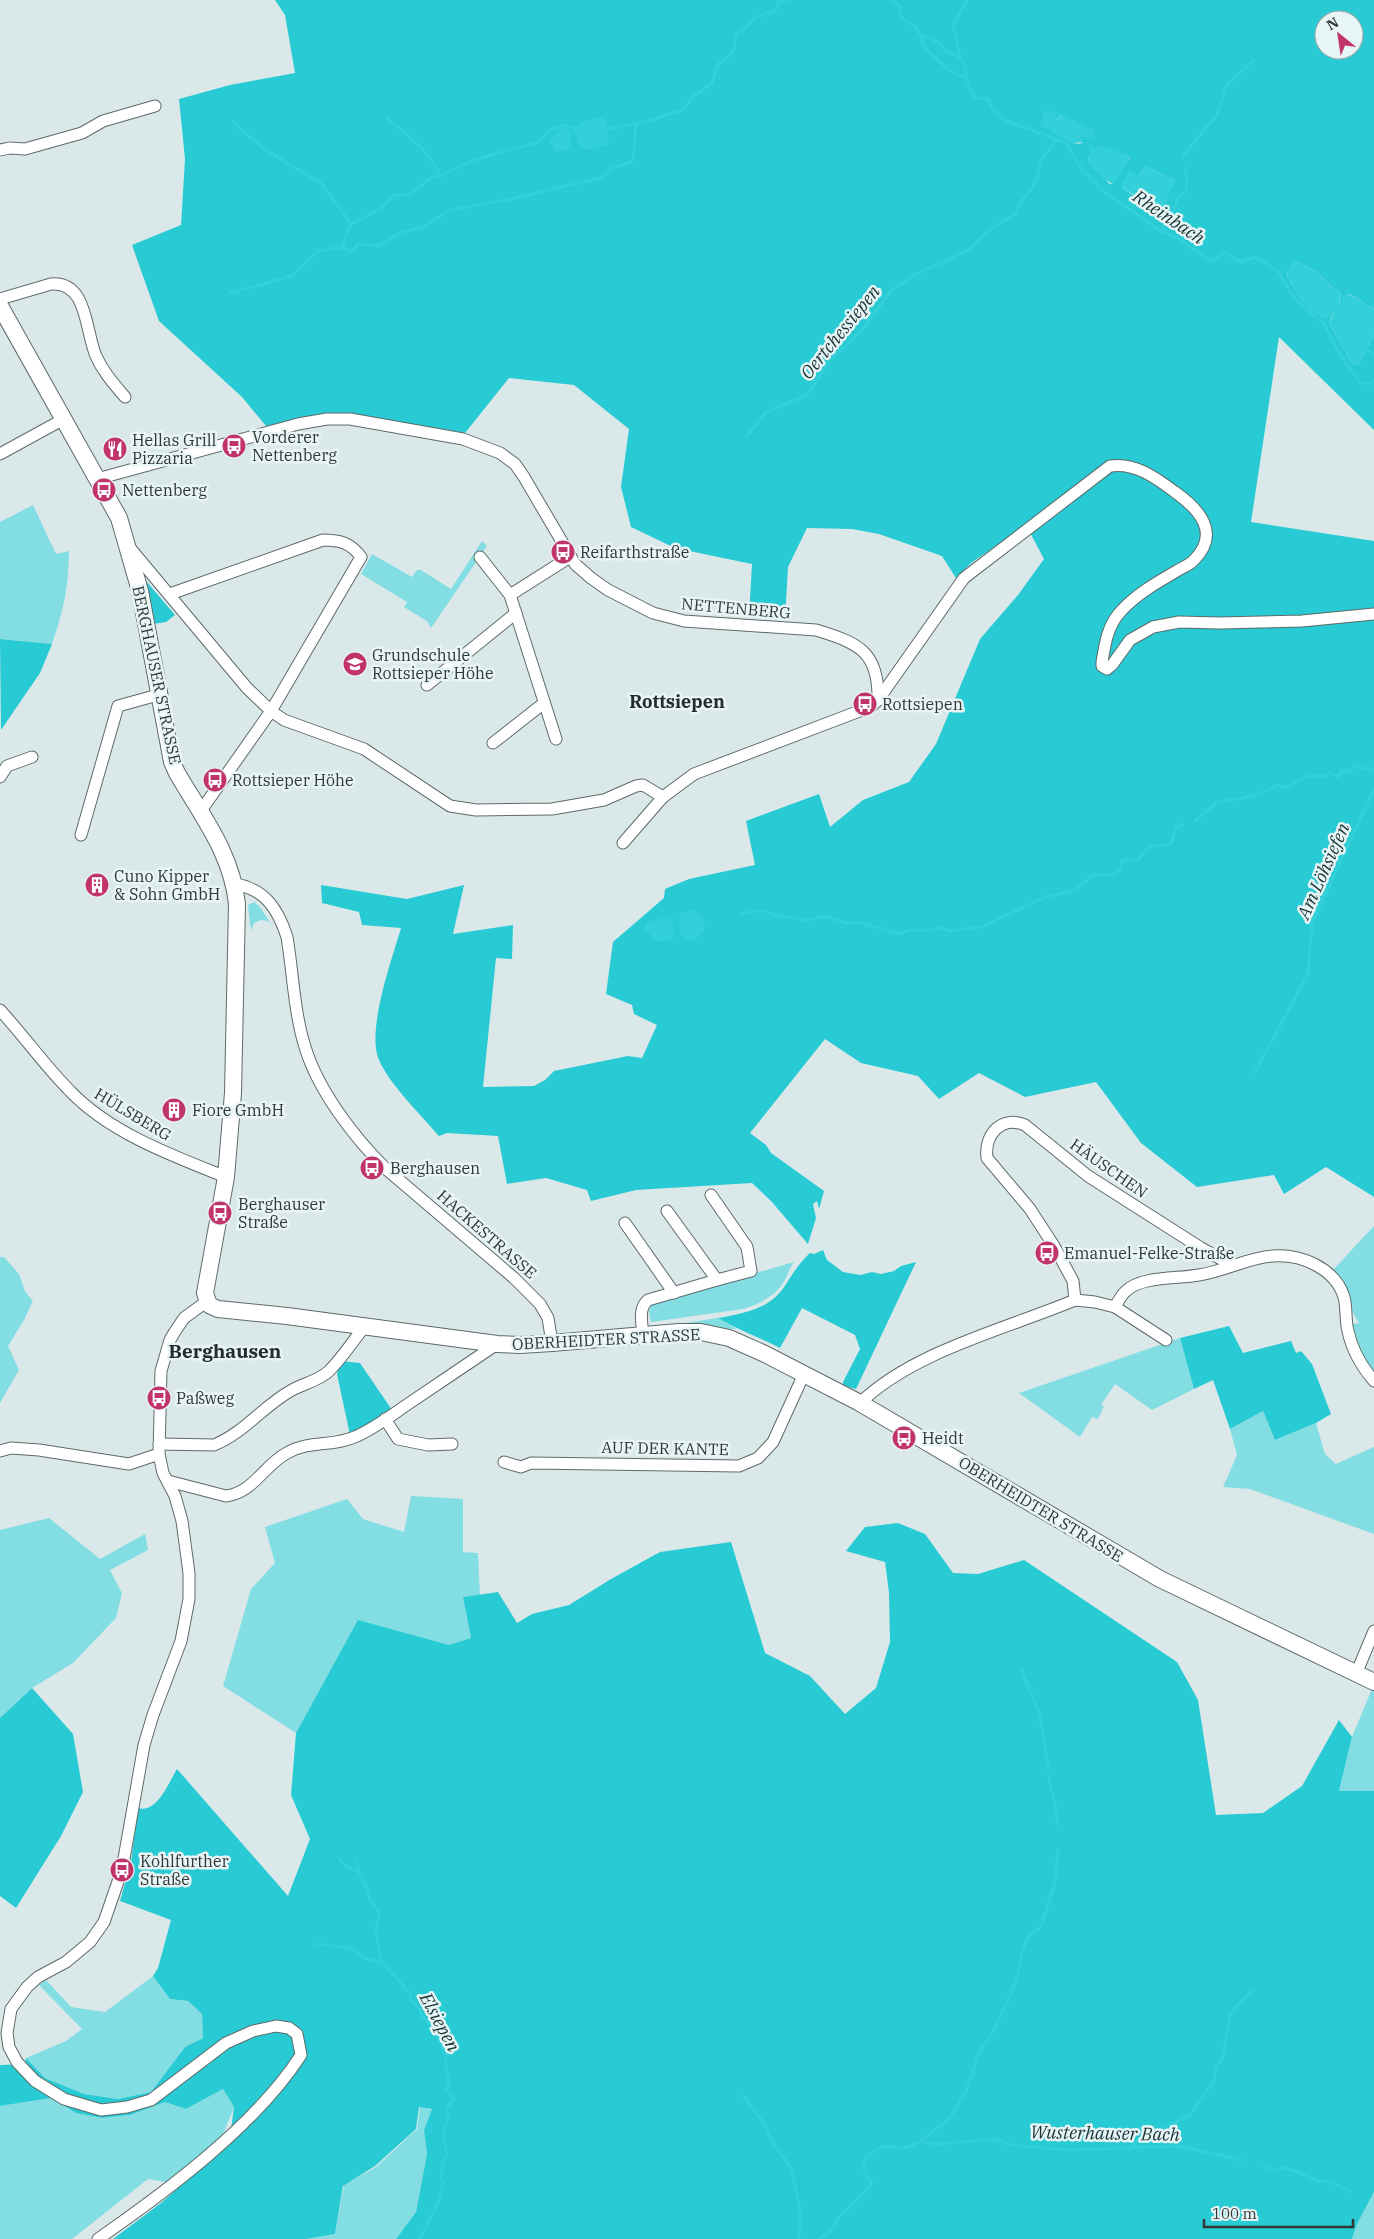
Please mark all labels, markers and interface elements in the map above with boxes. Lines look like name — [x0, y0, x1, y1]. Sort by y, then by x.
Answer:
north arrow — [1314, 10, 1364, 60]
text: N — [1323, 13, 1342, 34]
water label: Rheinbach — [1128, 184, 1209, 249]
water label: Oertchessiepen — [795, 280, 885, 384]
place label: Vorderer Nettenberg — [252, 427, 337, 465]
place label: Hellas Grill Pizzaria — [132, 430, 216, 468]
bus stop icon: Vorderer Nettenberg — [221, 433, 247, 459]
restaurant icon: Hellas Grill Pizzaria — [102, 436, 128, 462]
bus stop icon: Nettenberg — [91, 477, 117, 503]
place label: Nettenberg — [122, 480, 207, 500]
bus stop icon: Reifarthstraße — [550, 539, 576, 565]
place label: Reifarthstraße — [580, 542, 689, 562]
street label: BERGHAUSER STRASSE — [128, 584, 186, 766]
street label: NETTENBERG — [680, 593, 792, 623]
place label: Grundschule Rottsieper Höhe — [372, 645, 494, 683]
school or university icon: Grundschule Rottsieper Höhe — [342, 651, 368, 677]
district label: Rottsiepen — [629, 690, 725, 713]
bus stop icon: Rottsiepen — [852, 691, 878, 717]
place label: Rottsiepen — [882, 694, 963, 714]
bus stop icon: Rottsieper Höhe — [202, 767, 228, 793]
place label: Rottsieper Höhe — [232, 770, 354, 790]
water label: Am Löhsiefen — [1291, 819, 1355, 923]
place label: Cuno Kipper & Sohn GmbH — [114, 866, 220, 904]
building icon: Cuno Kipper & Sohn GmbH — [84, 872, 110, 898]
street label: HÜLSBERG — [91, 1083, 175, 1145]
building icon: Fiore GmbH — [161, 1097, 187, 1123]
place label: Fiore GmbH — [192, 1100, 284, 1120]
street label: HÄUSCHEN — [1066, 1134, 1152, 1202]
bus stop icon: Berghausen — [359, 1155, 385, 1181]
place label: Berghausen — [390, 1158, 480, 1178]
street label: HACKESTRASSE — [433, 1185, 541, 1283]
place label: Berghauser Straße — [238, 1194, 325, 1232]
bus stop icon: Berghauser Straße — [207, 1200, 233, 1226]
bus stop icon: Emanuel-Felke-Straße — [1034, 1240, 1060, 1266]
place label: Emanuel-Felke-Straße — [1064, 1243, 1234, 1263]
street label: OBERHEIDTER STRASSE — [511, 1324, 701, 1354]
district label: Berghausen — [169, 1339, 282, 1363]
bus stop icon: Paßweg — [146, 1385, 172, 1411]
place label: Paßweg — [176, 1388, 234, 1408]
bus stop icon: Heidt — [891, 1425, 917, 1451]
place label: Heidt — [922, 1428, 964, 1448]
street label: AUF DER KANTE — [601, 1437, 729, 1459]
street label: OBERHEIDTER STRASSE — [955, 1452, 1127, 1566]
place label: Kohlfurther Straße — [140, 1851, 229, 1889]
bus stop icon: Kohlfurther Straße — [109, 1857, 135, 1883]
water label: Elsiepen — [414, 1988, 465, 2056]
water label: Wusterhauser Bach — [1030, 2120, 1180, 2146]
scale bar — [1204, 2196, 1353, 2228]
text: 100 m — [1212, 2204, 1257, 2223]

